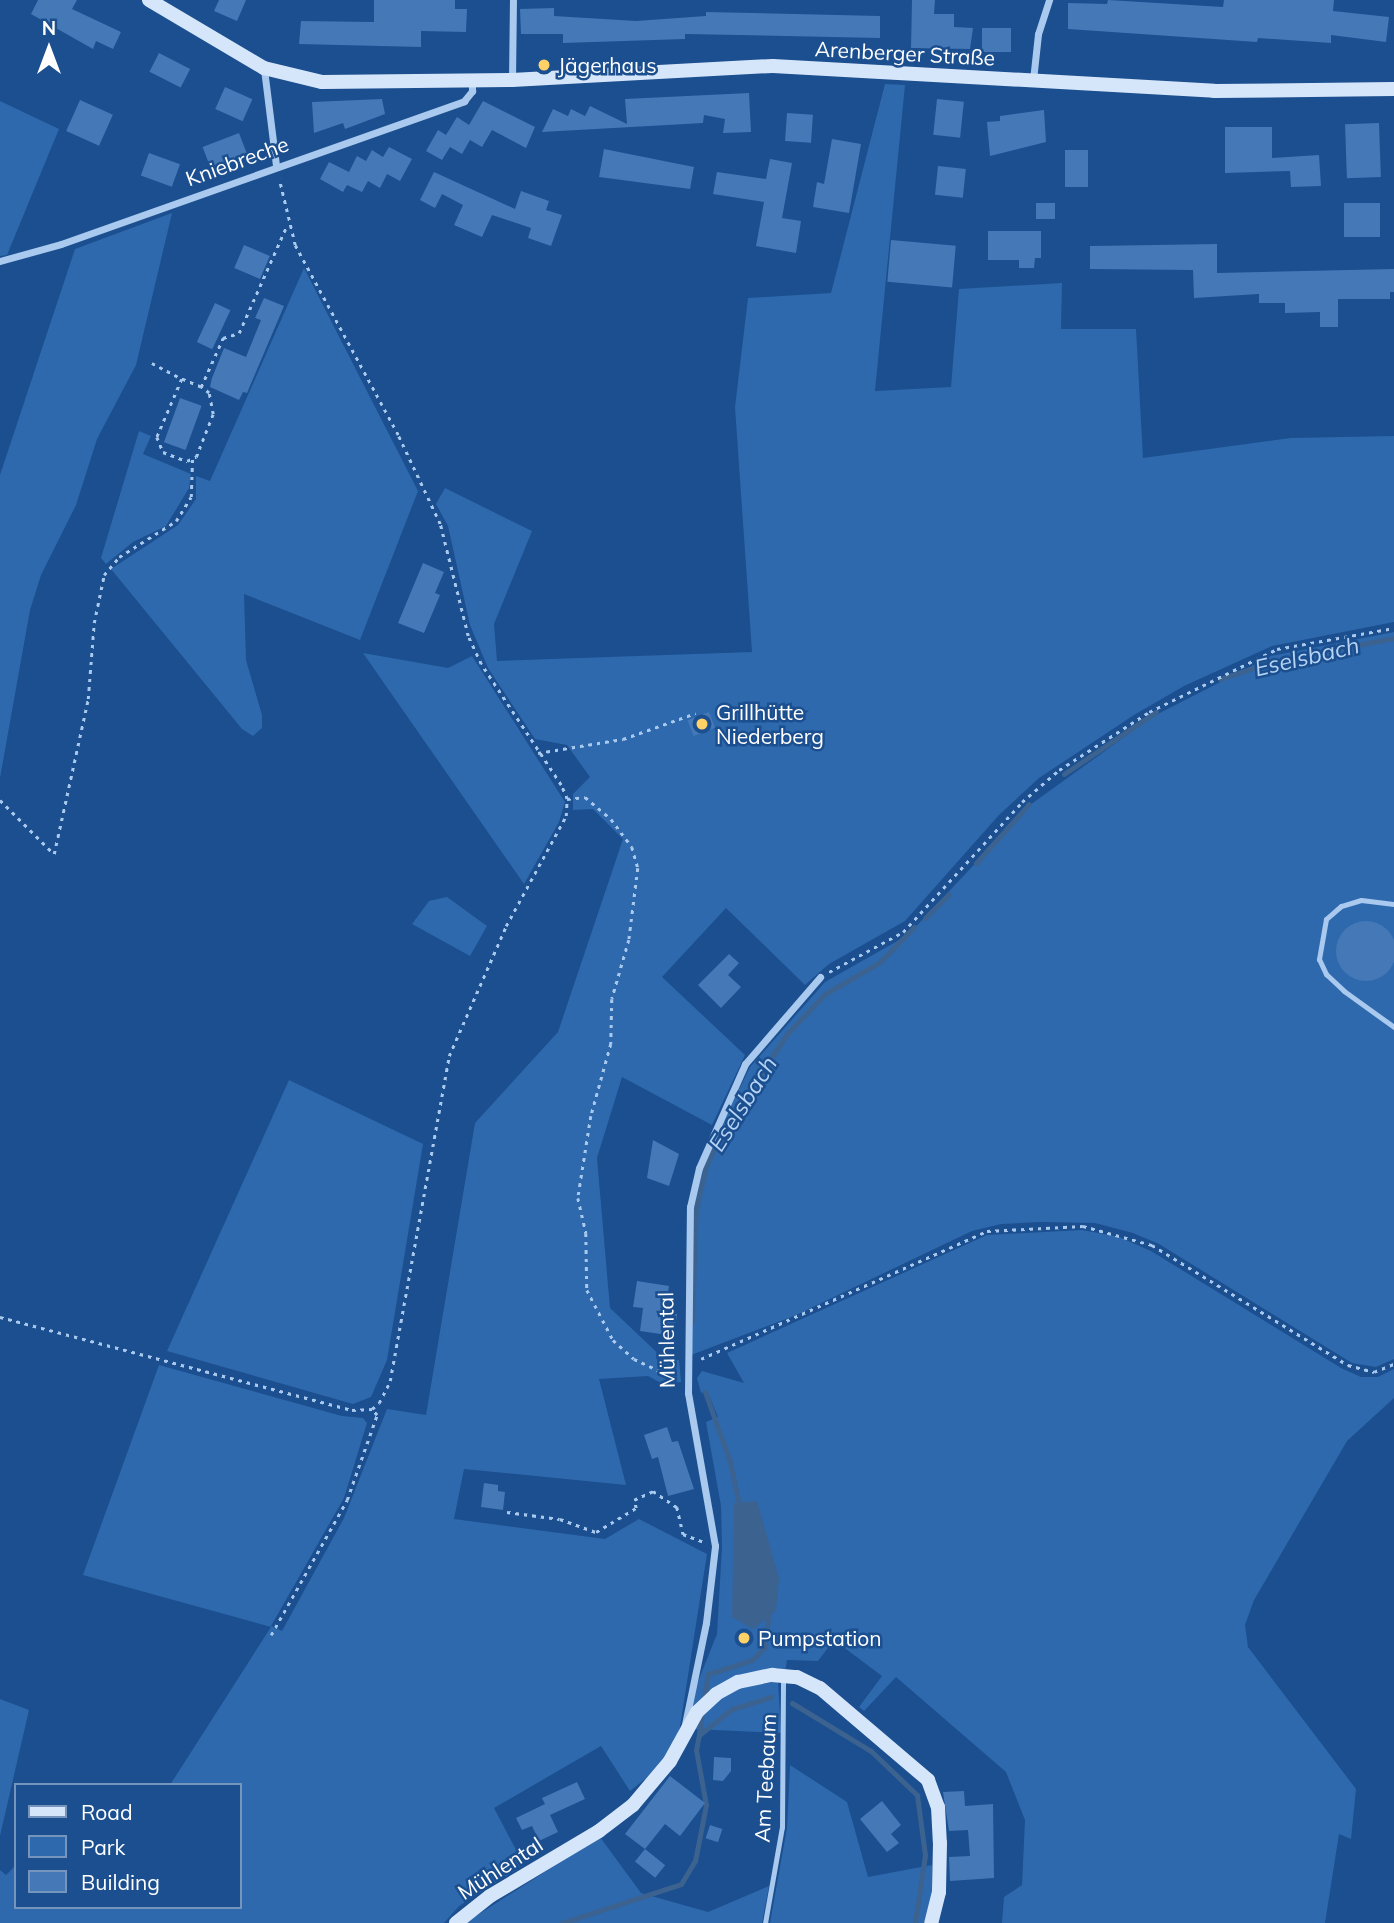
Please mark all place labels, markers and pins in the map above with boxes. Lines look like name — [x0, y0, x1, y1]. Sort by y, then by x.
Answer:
place label: Jägerhaus — [558, 52, 657, 78]
marker: Jägerhaus — [536, 57, 552, 73]
place label: Grillhütte Niederberg — [716, 699, 824, 749]
marker: Grillhütte Niederberg — [694, 716, 710, 732]
place label: Pumpstation — [758, 1625, 882, 1651]
marker: Pumpstation — [736, 1630, 752, 1646]

